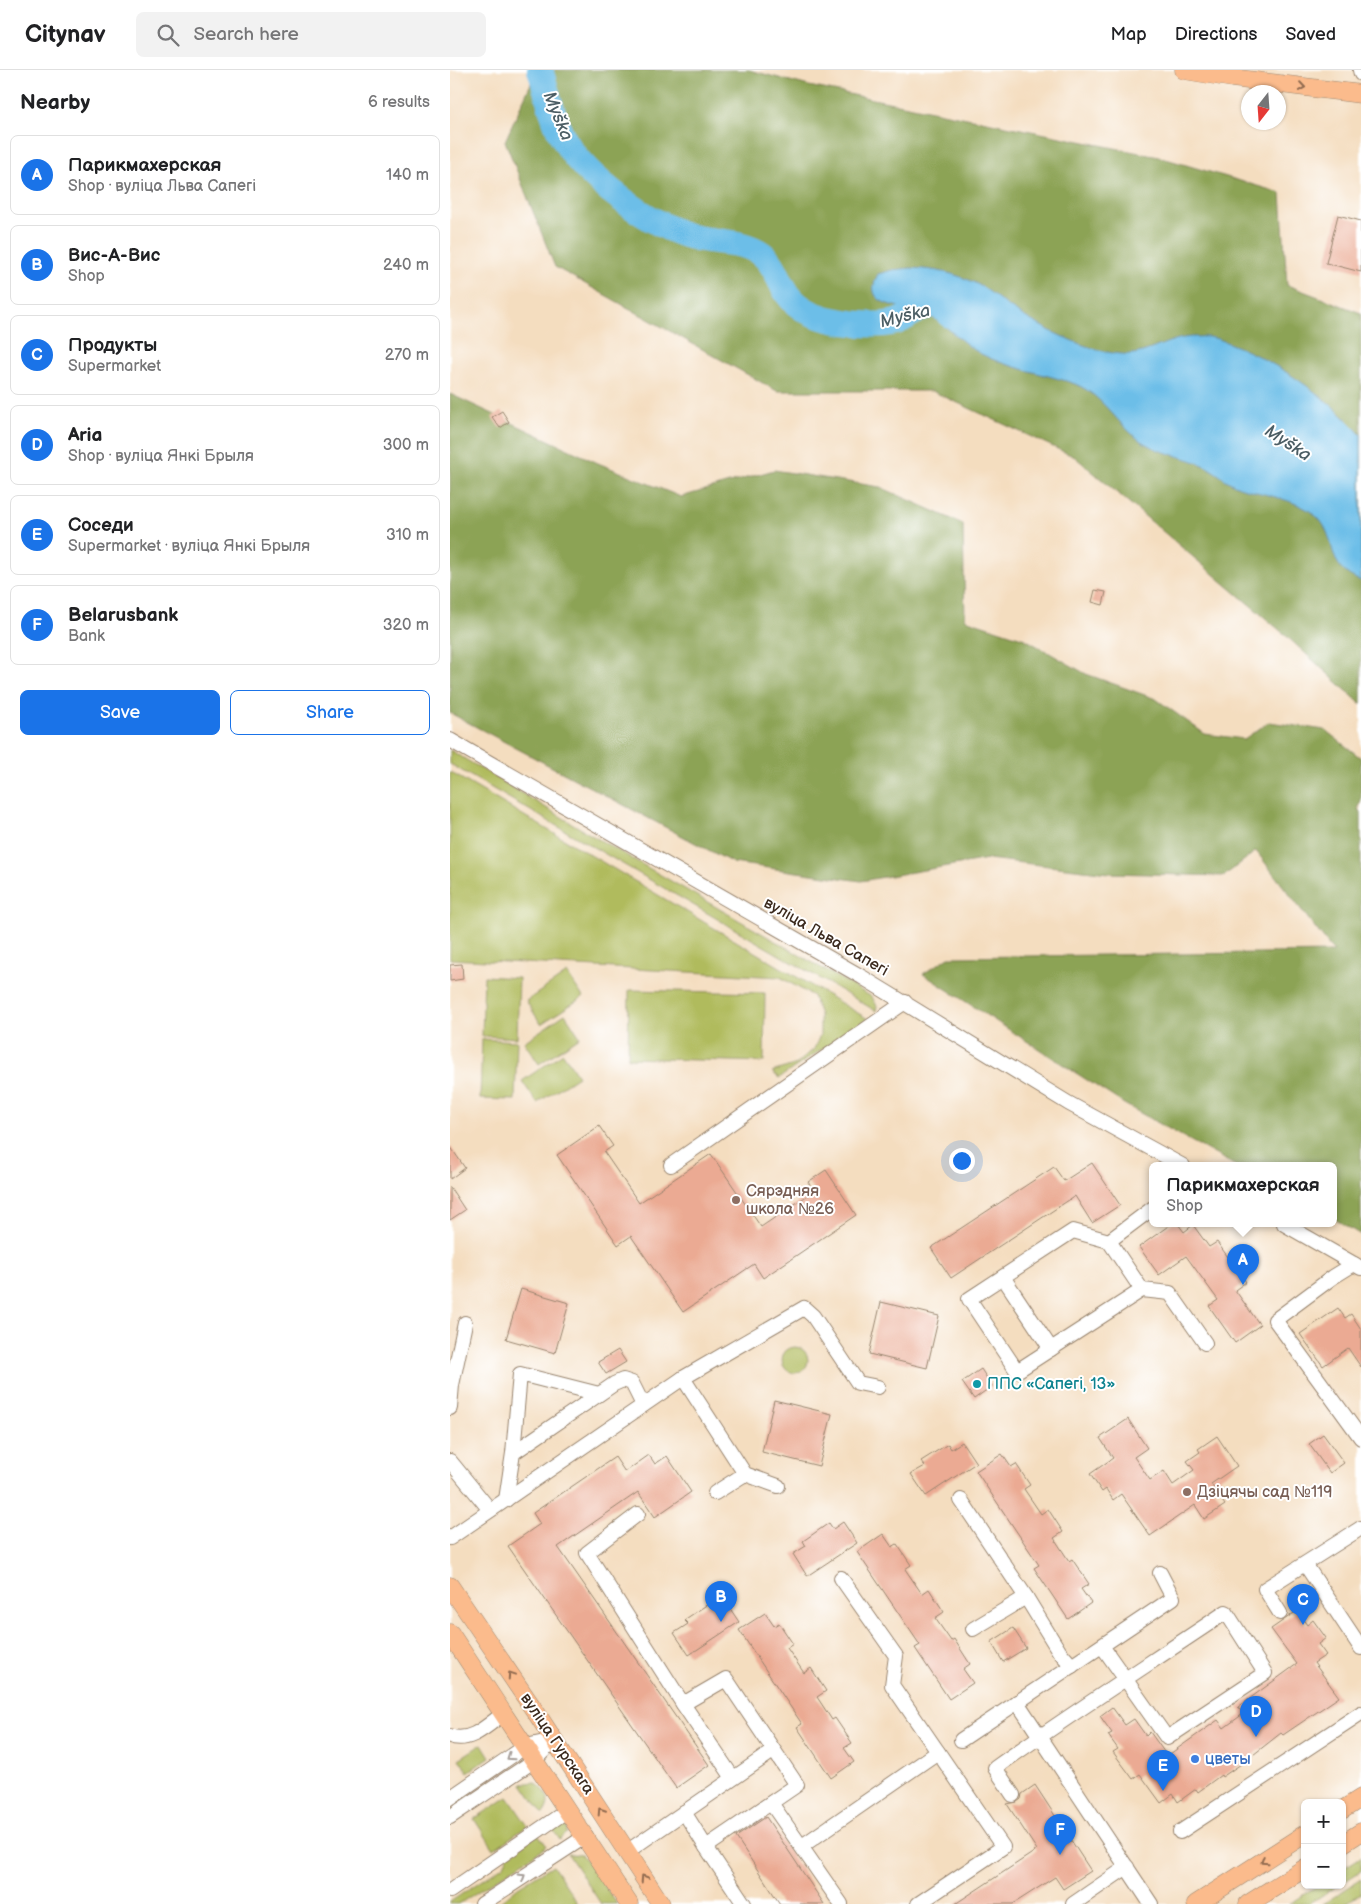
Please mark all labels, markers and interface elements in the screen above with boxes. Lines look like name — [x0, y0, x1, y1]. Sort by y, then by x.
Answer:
search box — [136, 12, 486, 57]
text: Citynav — [25, 20, 106, 49]
icon: search — [154, 21, 182, 49]
text: Search here — [194, 23, 299, 46]
text: Map — [1111, 24, 1147, 45]
text: Directions — [1175, 24, 1257, 45]
text: Saved — [1285, 24, 1336, 45]
one-way arrow — [1298, 81, 1306, 92]
north arrow — [1241, 85, 1286, 130]
water label: Муška — [539, 88, 577, 144]
text: Nearby — [20, 90, 90, 115]
text: 6 results — [368, 93, 430, 112]
text: Парикмахерская — [68, 154, 222, 177]
text: A — [32, 166, 42, 185]
text: 140 m — [386, 166, 429, 185]
text: Shop · вуліца Льва Сапегі — [68, 177, 256, 196]
text: Вис-А-Вис — [68, 244, 160, 267]
text: B — [31, 256, 43, 275]
text: 240 m — [383, 256, 429, 275]
text: Shop — [68, 267, 105, 286]
water label: Муška — [878, 300, 932, 332]
text: Продукты — [68, 334, 157, 357]
text: C — [31, 346, 43, 365]
text: 270 m — [385, 346, 429, 365]
text: Supermarket — [68, 357, 161, 376]
water label: Муška — [1261, 420, 1315, 466]
text: Aria — [68, 424, 102, 447]
text: D — [31, 436, 43, 455]
text: 300 m — [383, 436, 429, 455]
text: Shop · вуліца Янкі Брыля — [68, 447, 254, 466]
text: Соседи — [68, 514, 134, 537]
text: E — [32, 526, 42, 545]
text: 310 m — [386, 526, 429, 545]
text: Supermarket · вуліца Янкі Брыля — [68, 537, 310, 556]
text: Belarusbank — [68, 604, 178, 627]
text: F — [32, 616, 42, 635]
text: 320 m — [383, 616, 429, 635]
text: Bank — [68, 627, 105, 646]
button: Save — [20, 690, 220, 735]
button: Share — [230, 690, 430, 735]
street label: вуліца Льва Сапегі — [760, 894, 892, 980]
your location — [949, 1148, 975, 1174]
popup — [1149, 1162, 1337, 1227]
text: Парикмахерская — [1166, 1174, 1320, 1197]
place label: Сярэдняя школа №26 — [746, 1182, 834, 1219]
marker: Сярэдняя школа №26 — [730, 1194, 742, 1206]
text: Shop — [1166, 1197, 1203, 1216]
pin: A — [1227, 1244, 1259, 1285]
place label: ППС «Сапегі, 13» — [987, 1375, 1115, 1394]
marker: ППС «Сапегі, 13» — [971, 1378, 983, 1390]
place label: Дзіцячы сад №119 — [1197, 1483, 1333, 1502]
marker: Дзіцячы сад №119 — [1181, 1486, 1193, 1498]
pin: B — [705, 1581, 737, 1622]
pin: C — [1287, 1584, 1319, 1625]
one-way arrow — [508, 1672, 517, 1681]
street label: вуліца Гурскага — [516, 1690, 598, 1799]
pin: D — [1240, 1696, 1272, 1737]
pin: E — [1147, 1750, 1179, 1791]
place label: цветы — [1205, 1750, 1251, 1769]
one-way arrow — [506, 1751, 515, 1760]
marker: цветы — [1189, 1753, 1201, 1765]
map controls — [1301, 1799, 1346, 1889]
button: + — [1301, 1799, 1346, 1844]
one-way arrow — [598, 1807, 607, 1816]
pin: F — [1044, 1814, 1076, 1855]
button: − — [1301, 1844, 1346, 1889]
one-way arrow — [1260, 1854, 1269, 1864]
one-way arrow — [517, 1874, 526, 1883]
one-way arrow — [641, 1874, 651, 1883]

